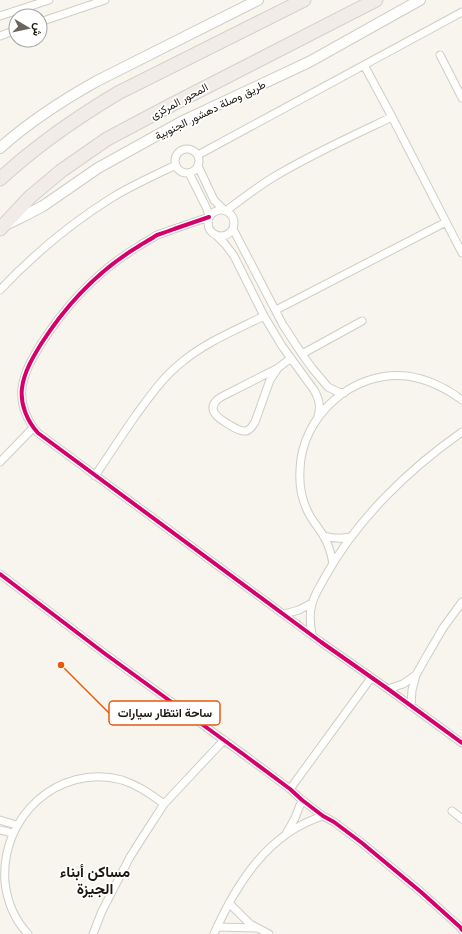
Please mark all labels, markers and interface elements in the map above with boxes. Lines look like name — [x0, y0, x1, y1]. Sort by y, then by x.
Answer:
north arrow — [8, 8, 48, 48]
text: ش — [30, 22, 46, 37]
street label: طريق وصلة دهشور الجنوبية — [152, 77, 268, 143]
street label: المحور المركزى — [148, 80, 210, 122]
callout: ساحة انتظار سيارات — [109, 701, 220, 725]
text: ساحة انتظار سيارات — [118, 705, 213, 721]
district label: مساكن أبناء الجيزة — [60, 862, 130, 898]

